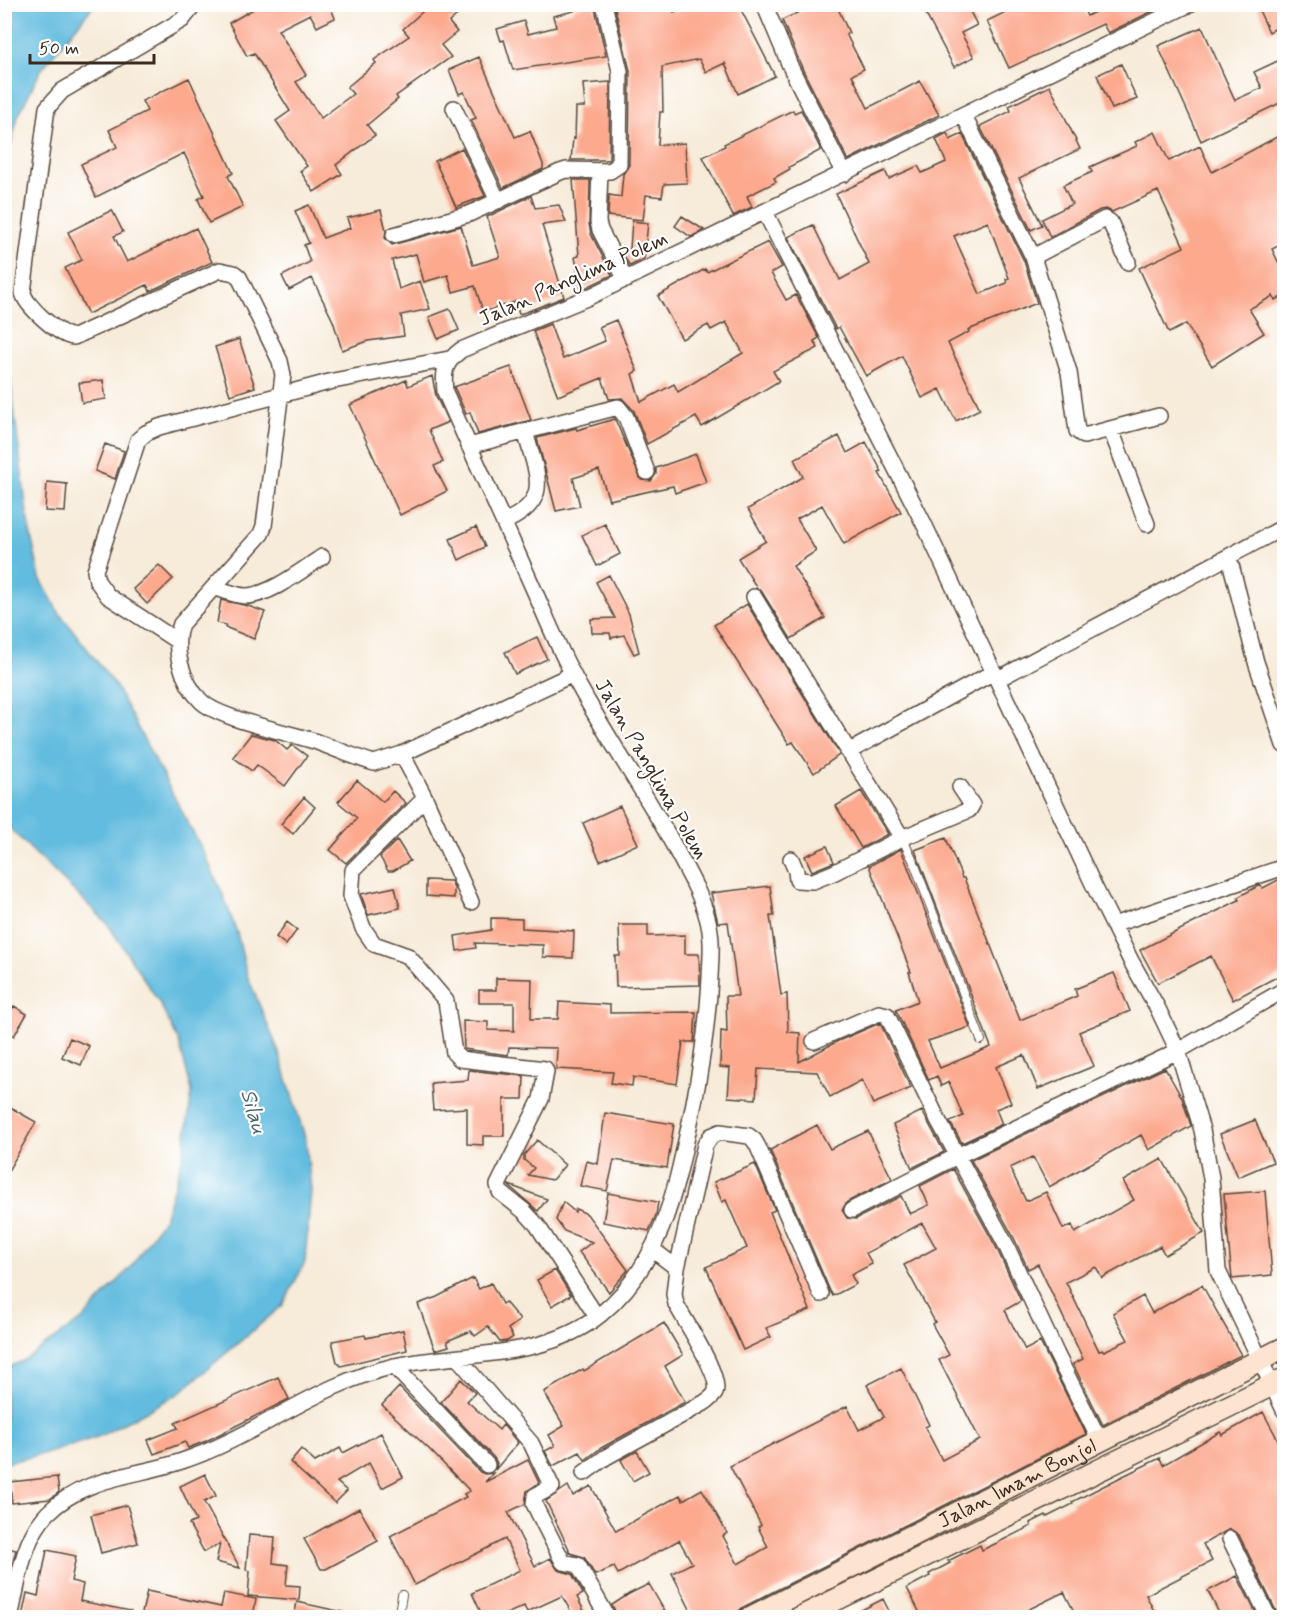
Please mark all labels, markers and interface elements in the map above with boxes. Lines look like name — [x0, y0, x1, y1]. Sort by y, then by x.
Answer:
scale bar — [30, 27, 154, 65]
text: 50 m — [39, 37, 79, 61]
street label: Jalan Panglima Polem — [474, 225, 673, 334]
street label: Jalan Panglima Polem — [587, 674, 714, 865]
water label: Silau — [233, 1086, 273, 1137]
street label: Jalan Imam Bonjol — [933, 1432, 1101, 1535]

